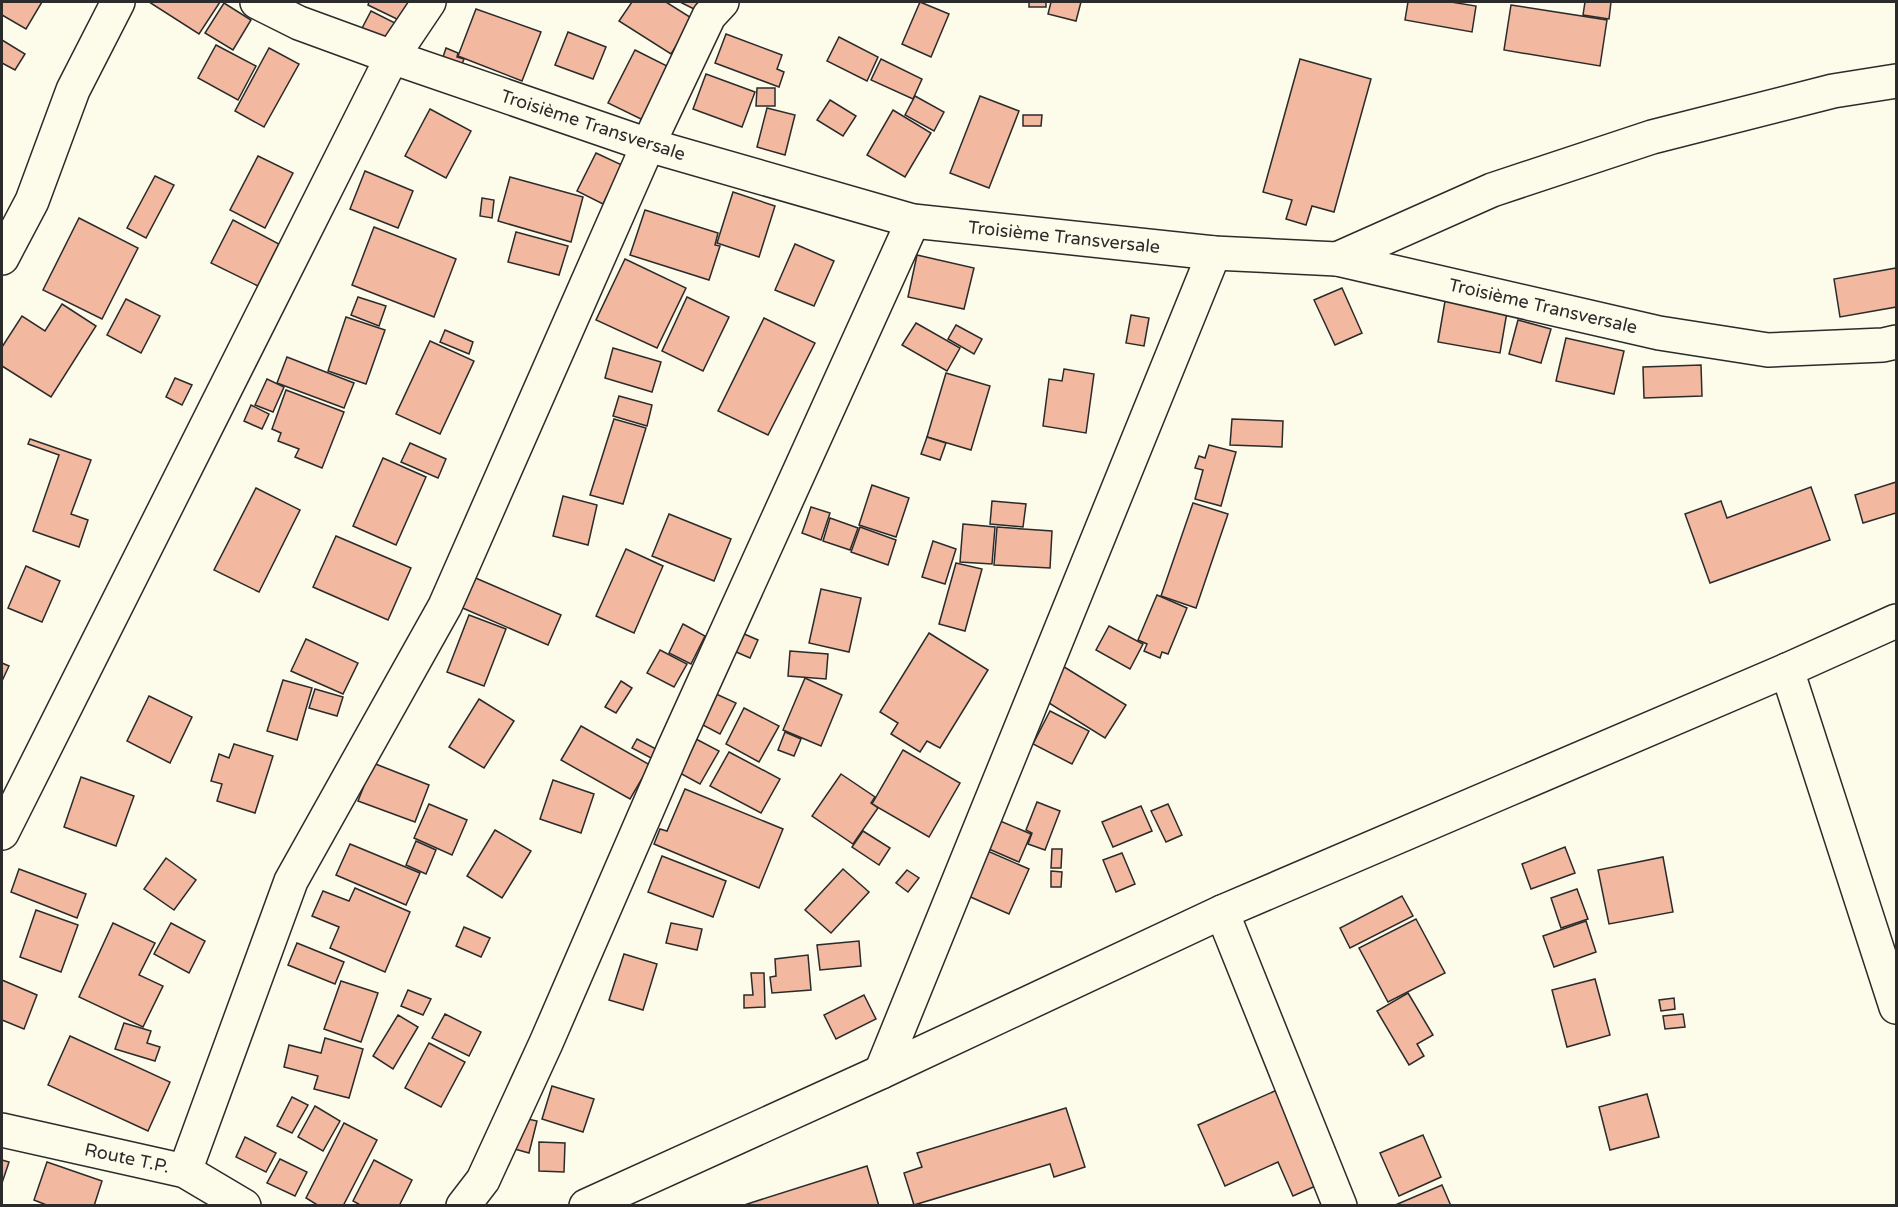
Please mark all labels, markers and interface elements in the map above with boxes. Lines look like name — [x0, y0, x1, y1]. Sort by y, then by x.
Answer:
street label: Troisième Transversale — [498, 85, 688, 165]
street label: Troisième Transversale — [967, 216, 1161, 258]
street label: Troisième Transversale — [1447, 274, 1639, 338]
street label: Route T.P. — [82, 1138, 172, 1178]

